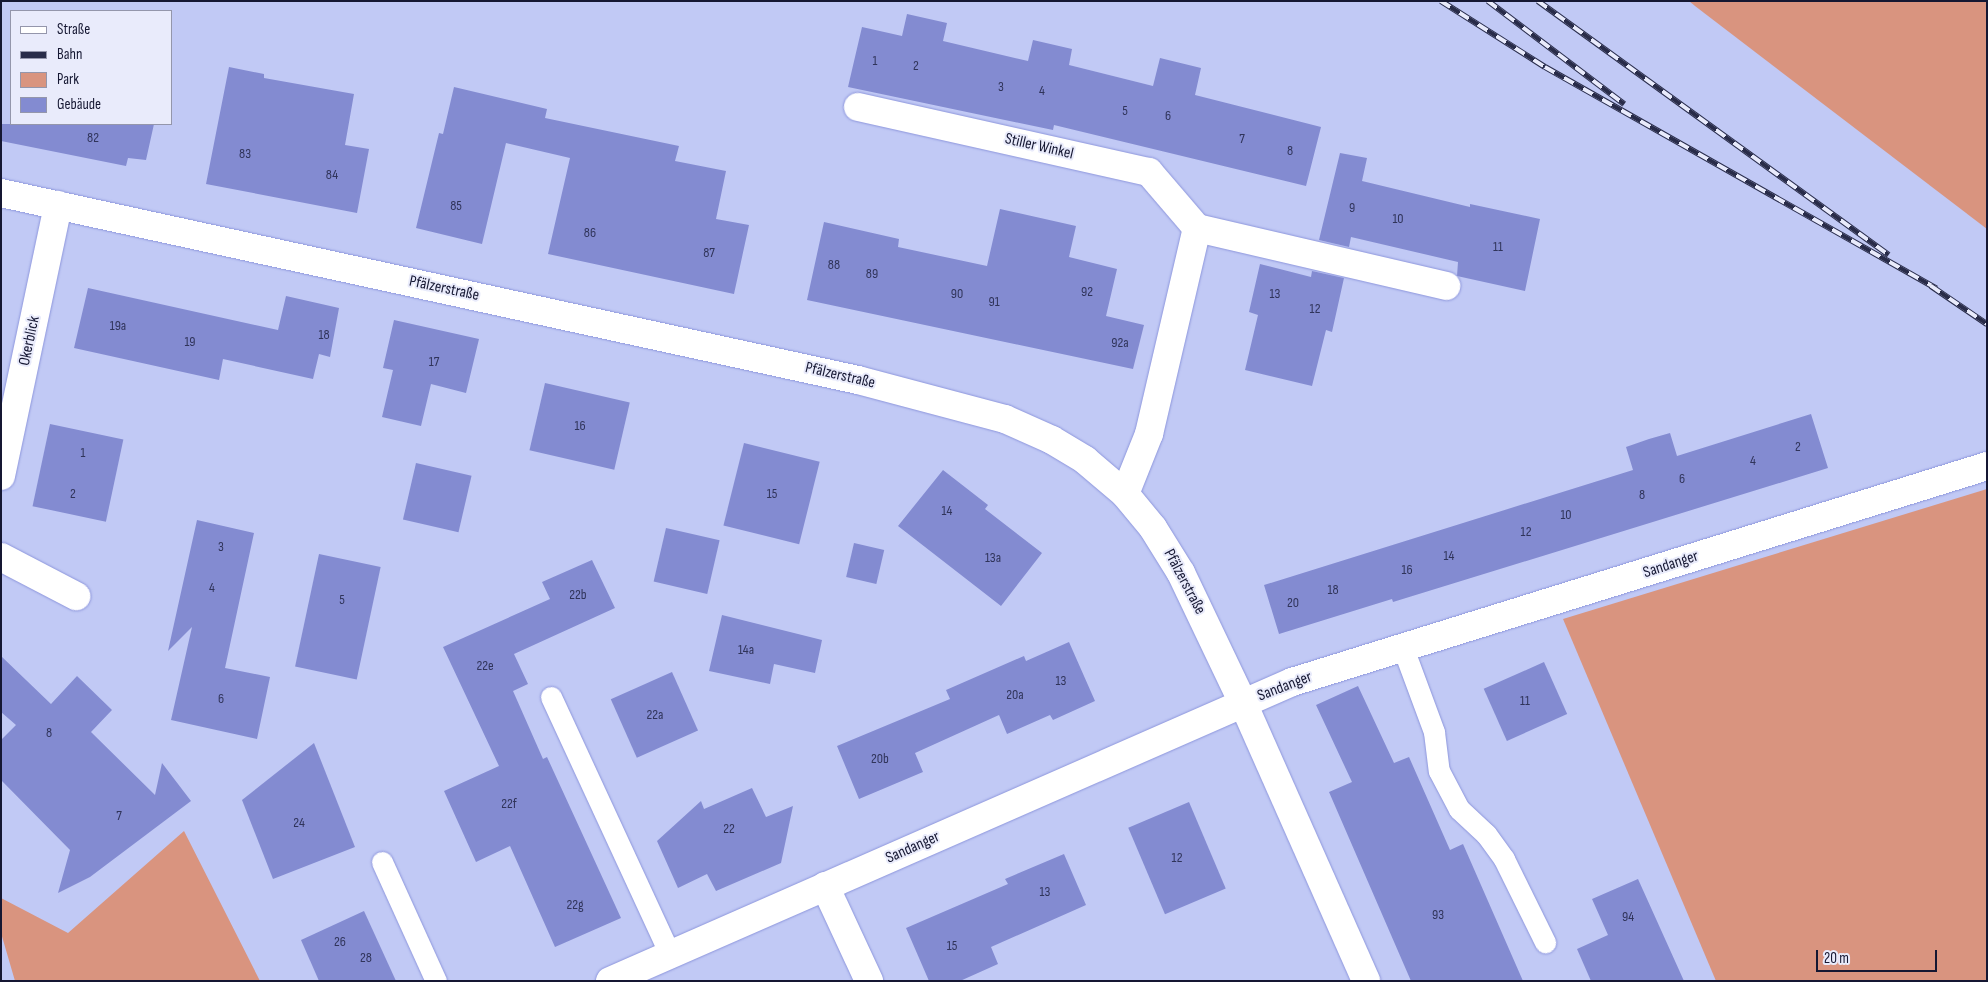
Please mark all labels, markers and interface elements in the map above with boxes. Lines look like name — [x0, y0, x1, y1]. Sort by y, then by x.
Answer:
legend — [10, 10, 172, 125]
text: Straße — [57, 20, 90, 39]
text: Bahn — [57, 45, 82, 64]
house number: 1 — [873, 53, 877, 69]
house number: 2 — [913, 58, 919, 74]
text: Park — [57, 70, 79, 89]
house number: 3 — [998, 79, 1004, 95]
house number: 4 — [1039, 83, 1045, 99]
text: Gebäude — [57, 95, 101, 114]
house number: 5 — [1122, 103, 1128, 119]
house number: 6 — [1165, 108, 1171, 124]
house number: 82 — [87, 130, 99, 146]
street label: Stiller Winkel — [1003, 130, 1075, 164]
house number: 7 — [1239, 131, 1245, 147]
house number: 8 — [1287, 143, 1293, 159]
house number: 83 — [239, 146, 251, 162]
house number: 84 — [326, 167, 338, 183]
house number: 85 — [450, 198, 462, 214]
house number: 9 — [1349, 200, 1355, 216]
house number: 10 — [1392, 211, 1404, 227]
house number: 86 — [584, 225, 596, 241]
house number: 11 — [1493, 239, 1503, 255]
house number: 87 — [703, 245, 715, 261]
house number: 88 — [828, 257, 840, 273]
house number: 89 — [866, 266, 878, 282]
street label: Pfälzerstraße — [407, 272, 481, 306]
house number: 92 — [1081, 284, 1093, 300]
house number: 90 — [951, 286, 963, 302]
house number: 13 — [1270, 286, 1280, 302]
house number: 91 — [988, 294, 1000, 310]
house number: 12 — [1310, 301, 1320, 317]
street label: Okerblick — [15, 314, 45, 368]
house number: 19a — [110, 318, 126, 334]
house number: 18 — [318, 327, 330, 343]
house number: 19 — [184, 334, 196, 350]
house number: 92a — [1111, 335, 1129, 351]
house number: 17 — [429, 354, 439, 370]
street label: Pfälzerstraße — [803, 359, 877, 393]
house number: 16 — [574, 418, 586, 434]
house number: 2 — [1795, 439, 1801, 455]
house number: 1 — [81, 445, 85, 461]
house number: 4 — [1750, 453, 1756, 469]
house number: 6 — [1679, 471, 1685, 487]
house number: 2 — [70, 486, 76, 502]
house number: 15 — [767, 486, 777, 502]
house number: 8 — [1639, 487, 1645, 503]
house number: 14 — [942, 503, 952, 519]
house number: 10 — [1560, 507, 1572, 523]
house number: 12 — [1521, 524, 1531, 540]
house number: 3 — [218, 539, 224, 555]
street label: Pfälzerstraße — [1159, 546, 1209, 618]
street label: Sandanger — [1641, 547, 1701, 583]
house number: 14 — [1444, 548, 1454, 564]
house number: 13a — [985, 550, 1001, 566]
house number: 16 — [1401, 562, 1413, 578]
house number: 4 — [209, 580, 215, 596]
house number: 18 — [1327, 582, 1339, 598]
house number: 22b — [569, 587, 587, 603]
house number: 5 — [339, 592, 345, 608]
house number: 20 — [1287, 595, 1299, 611]
house number: 14a — [738, 642, 754, 658]
house number: 22e — [476, 658, 494, 674]
street label: Sandanger — [1255, 668, 1315, 706]
house number: 13 — [1056, 673, 1066, 689]
house number: 20a — [1006, 687, 1024, 703]
house number: 6 — [218, 691, 224, 707]
house number: 11 — [1520, 693, 1530, 709]
house number: 22a — [647, 707, 663, 723]
house number: 8 — [46, 725, 52, 741]
house number: 20b — [871, 751, 889, 767]
house number: 22f — [501, 796, 517, 812]
house number: 7 — [116, 808, 122, 824]
house number: 24 — [293, 815, 305, 831]
house number: 22 — [723, 821, 735, 837]
street label: Sandanger — [883, 828, 943, 868]
house number: 12 — [1172, 850, 1182, 866]
house number: 13 — [1040, 884, 1050, 900]
house number: 22g — [566, 897, 584, 913]
house number: 93 — [1432, 907, 1444, 923]
house number: 94 — [1622, 909, 1634, 925]
house number: 26 — [334, 934, 346, 950]
house number: 15 — [947, 938, 957, 954]
scale bar — [1818, 940, 1939, 972]
text: 20 m — [1824, 949, 1849, 968]
house number: 28 — [360, 950, 372, 966]

